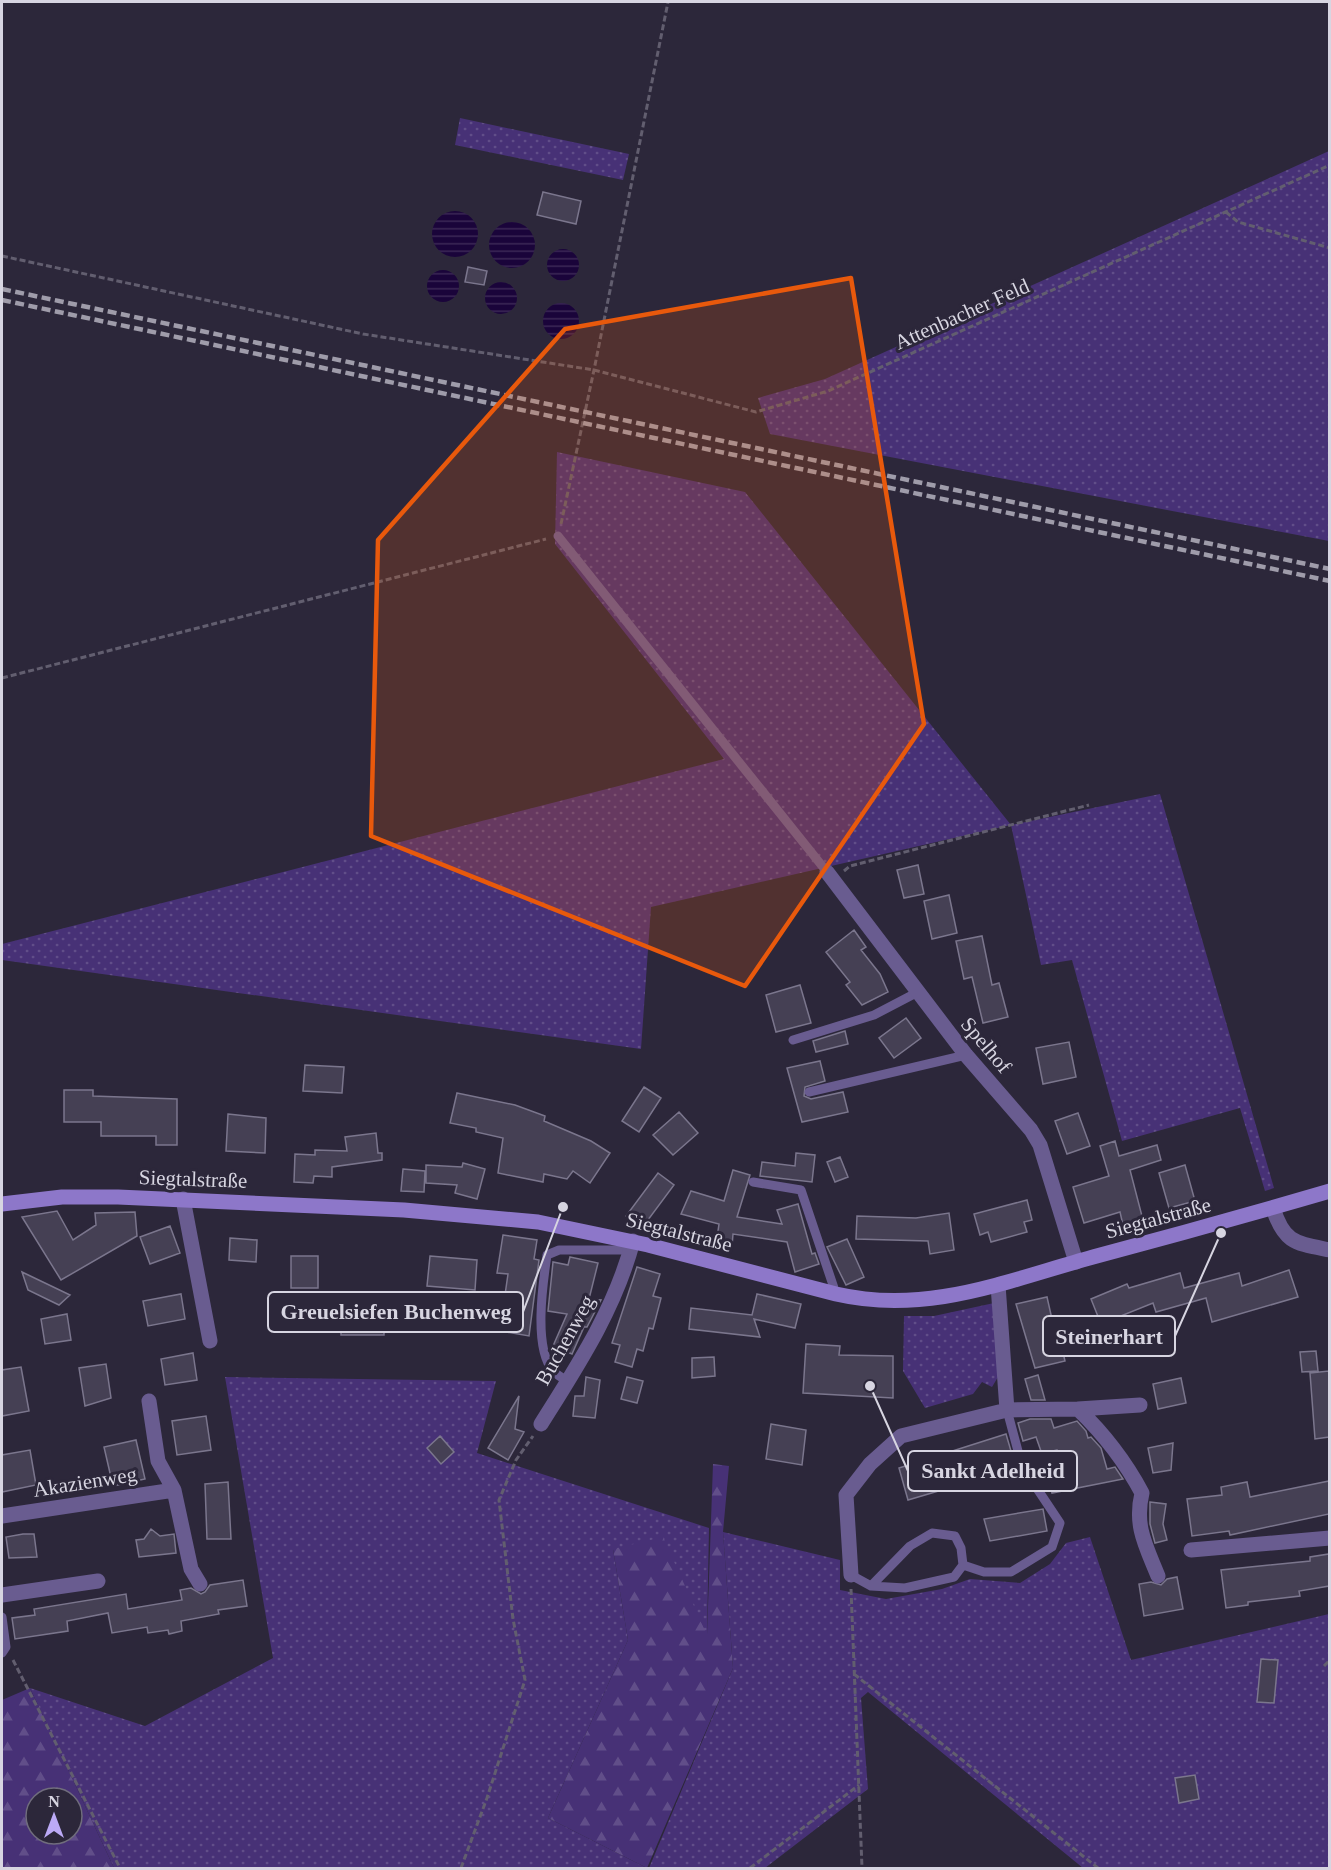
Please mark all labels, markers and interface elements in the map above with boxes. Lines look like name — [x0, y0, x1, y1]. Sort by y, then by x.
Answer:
street label: Attenbacher Feld — [891, 273, 1034, 354]
street label: Spelhof — [956, 1012, 1016, 1078]
street label: Siegtalstraße — [138, 1165, 248, 1193]
street label: Siegtalstraße — [1103, 1192, 1213, 1244]
street label: Siegtalstraße — [623, 1207, 735, 1257]
street label: Buchenweg — [530, 1290, 600, 1389]
callout: Greuelsiefen Buchenweg — [268, 1292, 523, 1332]
text: Greuelsiefen Buchenweg — [280, 1299, 512, 1324]
callout: Steinerhart — [1043, 1316, 1175, 1356]
text: Steinerhart — [1055, 1324, 1163, 1349]
callout: Sankt Adelheid — [908, 1451, 1077, 1491]
text: Sankt Adelheid — [921, 1458, 1065, 1483]
street label: Akazienweg — [31, 1462, 139, 1502]
north arrow — [24, 1786, 84, 1846]
text: N — [48, 1793, 60, 1810]

